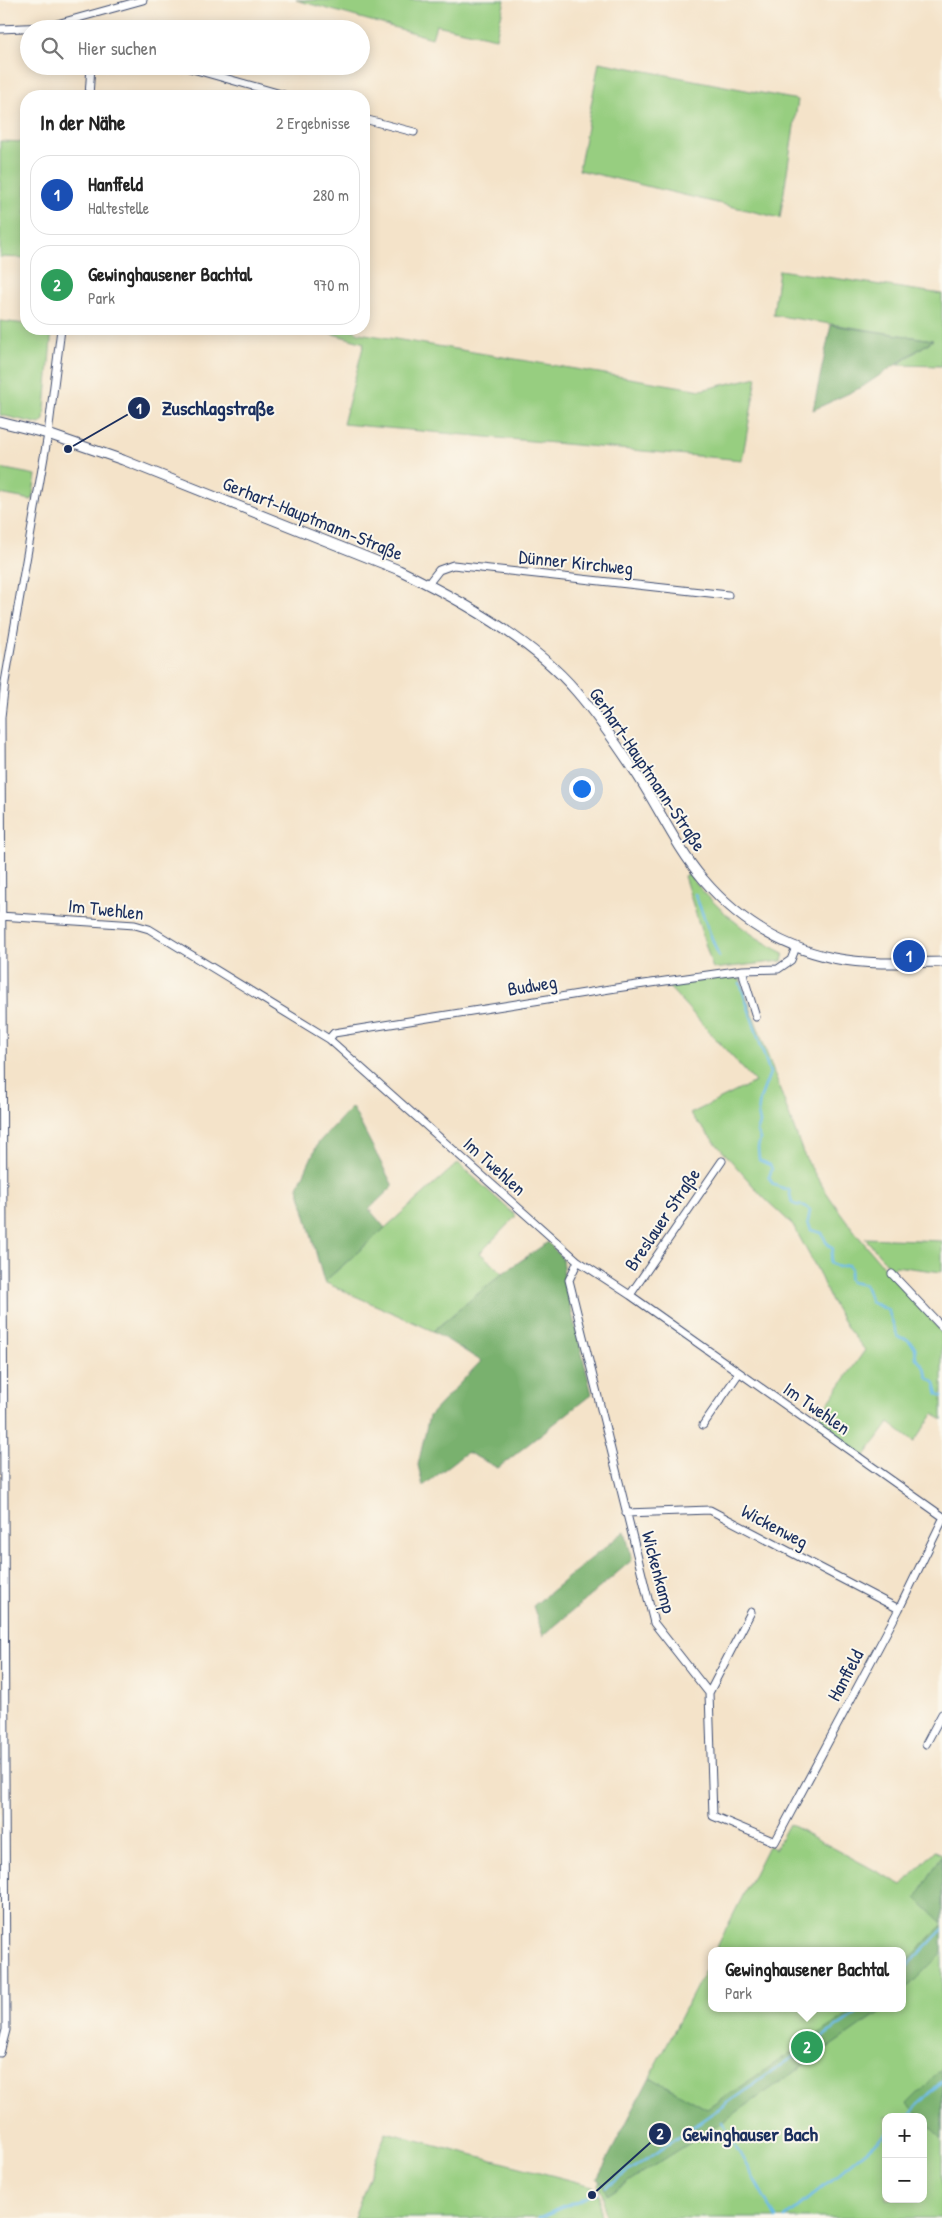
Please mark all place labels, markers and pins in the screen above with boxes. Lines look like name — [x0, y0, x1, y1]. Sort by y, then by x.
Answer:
callout: Zuschlagstraße — [127, 391, 285, 426]
pin: 1 — [893, 937, 925, 975]
pin: 2 — [791, 2028, 823, 2066]
callout: Gewinghauser Bach — [647, 2117, 828, 2152]

